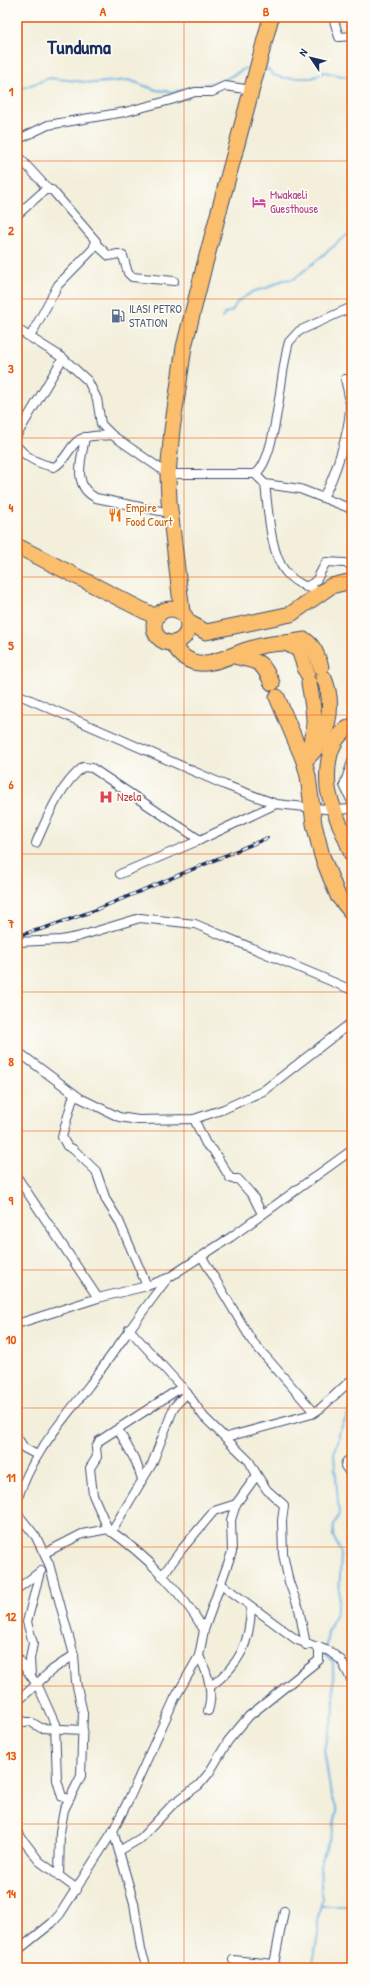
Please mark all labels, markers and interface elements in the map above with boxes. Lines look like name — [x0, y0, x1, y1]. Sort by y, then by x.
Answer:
text: A — [100, 2, 107, 20]
text: B — [263, 2, 270, 20]
district label: Tunduma — [46, 33, 111, 60]
north arrow — [291, 38, 331, 78]
text: N — [295, 46, 310, 59]
text: 1 — [9, 82, 14, 100]
place label: Mwakaeli Guesthouse — [270, 186, 318, 217]
hotel icon: Mwakaeli Guesthouse — [251, 194, 267, 210]
text: 2 — [8, 221, 15, 239]
place label: ILASI PETRO STATION — [129, 300, 182, 331]
fuel station icon: ILASI PETRO STATION — [110, 308, 126, 324]
text: 3 — [8, 359, 14, 377]
text: 4 — [9, 498, 14, 516]
place label: Empire Food Court — [125, 499, 173, 530]
restaurant icon: Empire Food Court — [107, 507, 123, 523]
text: 5 — [8, 636, 14, 654]
text: 6 — [8, 775, 14, 793]
place label: Nzela — [117, 788, 141, 805]
hospital icon: Nzela — [98, 789, 114, 805]
text: 7 — [7, 914, 15, 932]
text: 8 — [8, 1052, 14, 1070]
text: 9 — [9, 1191, 14, 1209]
text: 10 — [6, 1330, 16, 1348]
text: 11 — [6, 1468, 16, 1486]
text: 12 — [6, 1607, 17, 1625]
text: 13 — [6, 1746, 16, 1764]
text: 14 — [6, 1884, 16, 1902]

